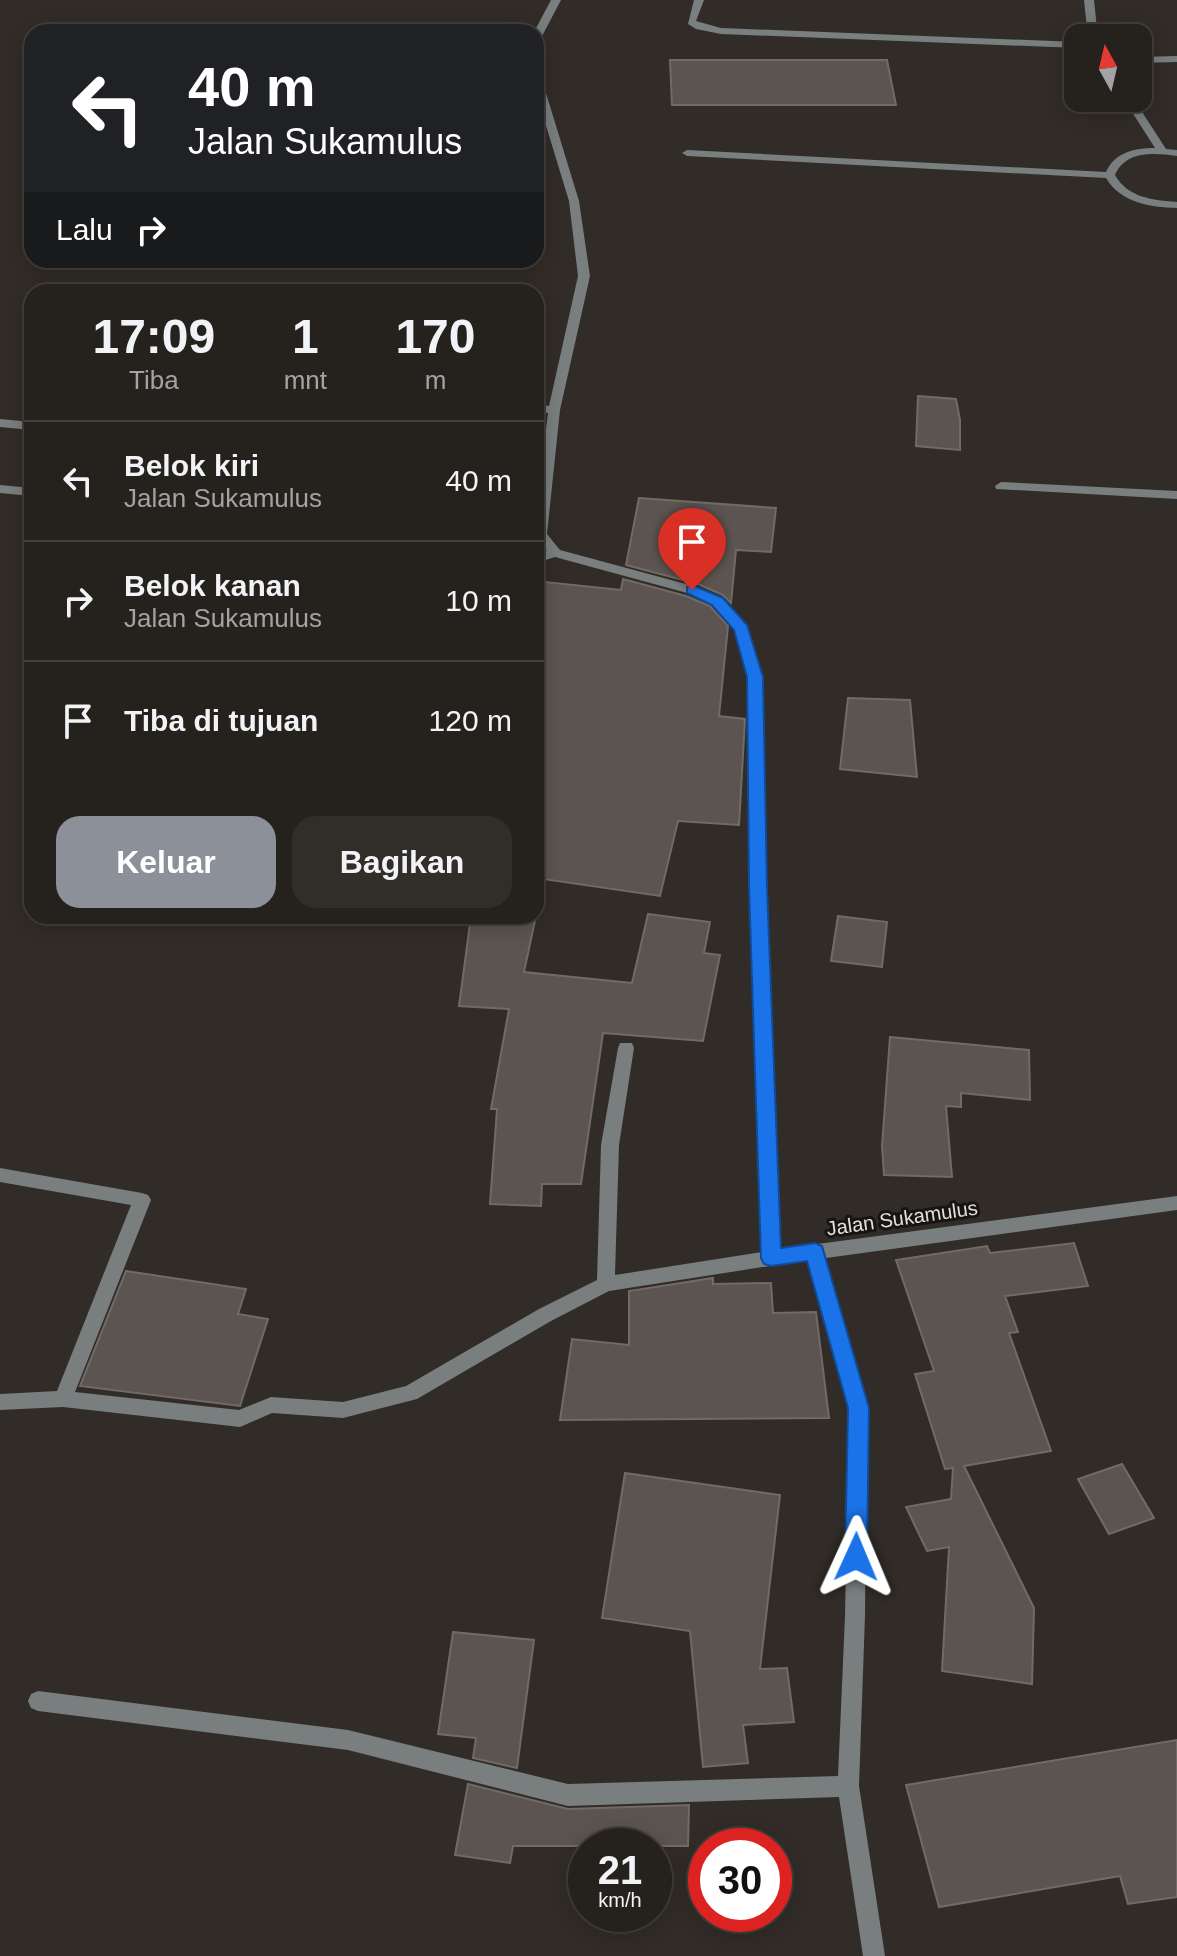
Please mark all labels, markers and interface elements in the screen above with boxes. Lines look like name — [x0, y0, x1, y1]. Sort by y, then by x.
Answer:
north arrow — [1064, 24, 1152, 112]
map controls — [1064, 24, 1152, 112]
text: 40 m — [188, 55, 316, 118]
icon: left — [56, 56, 160, 160]
text: Jalan Sukamulus — [188, 121, 462, 162]
icon: right — [129, 208, 173, 252]
text: Lalu — [56, 213, 113, 246]
text: 17:09 — [92, 310, 215, 363]
text: 1 — [292, 310, 319, 363]
text: 170 — [395, 310, 476, 363]
text: Tiba — [129, 365, 179, 395]
text: mnt — [284, 365, 327, 395]
text: m — [425, 365, 446, 395]
text: Belok kiri — [124, 449, 259, 482]
icon: left — [56, 459, 100, 503]
text: 40 m — [445, 464, 512, 497]
text: Jalan Sukamulus — [124, 483, 322, 513]
pin — [658, 508, 726, 590]
icon: arrive — [670, 520, 714, 564]
text: Belok kanan — [124, 569, 301, 602]
icon: right — [56, 579, 100, 623]
text: 10 m — [445, 584, 512, 617]
text: Jalan Sukamulus — [124, 603, 322, 633]
icon: arrive — [56, 699, 100, 743]
text: Tiba di tujuan — [124, 704, 318, 737]
text: 120 m — [429, 704, 512, 737]
button: Keluar — [56, 816, 276, 908]
button: Bagikan — [292, 816, 512, 908]
street label: Jalan Sukamulus — [825, 1197, 979, 1239]
position arrow — [814, 1515, 898, 1599]
speed limit sign: 30 — [688, 1828, 792, 1932]
text: 21 — [598, 1848, 642, 1892]
text: km/h — [598, 1889, 642, 1911]

